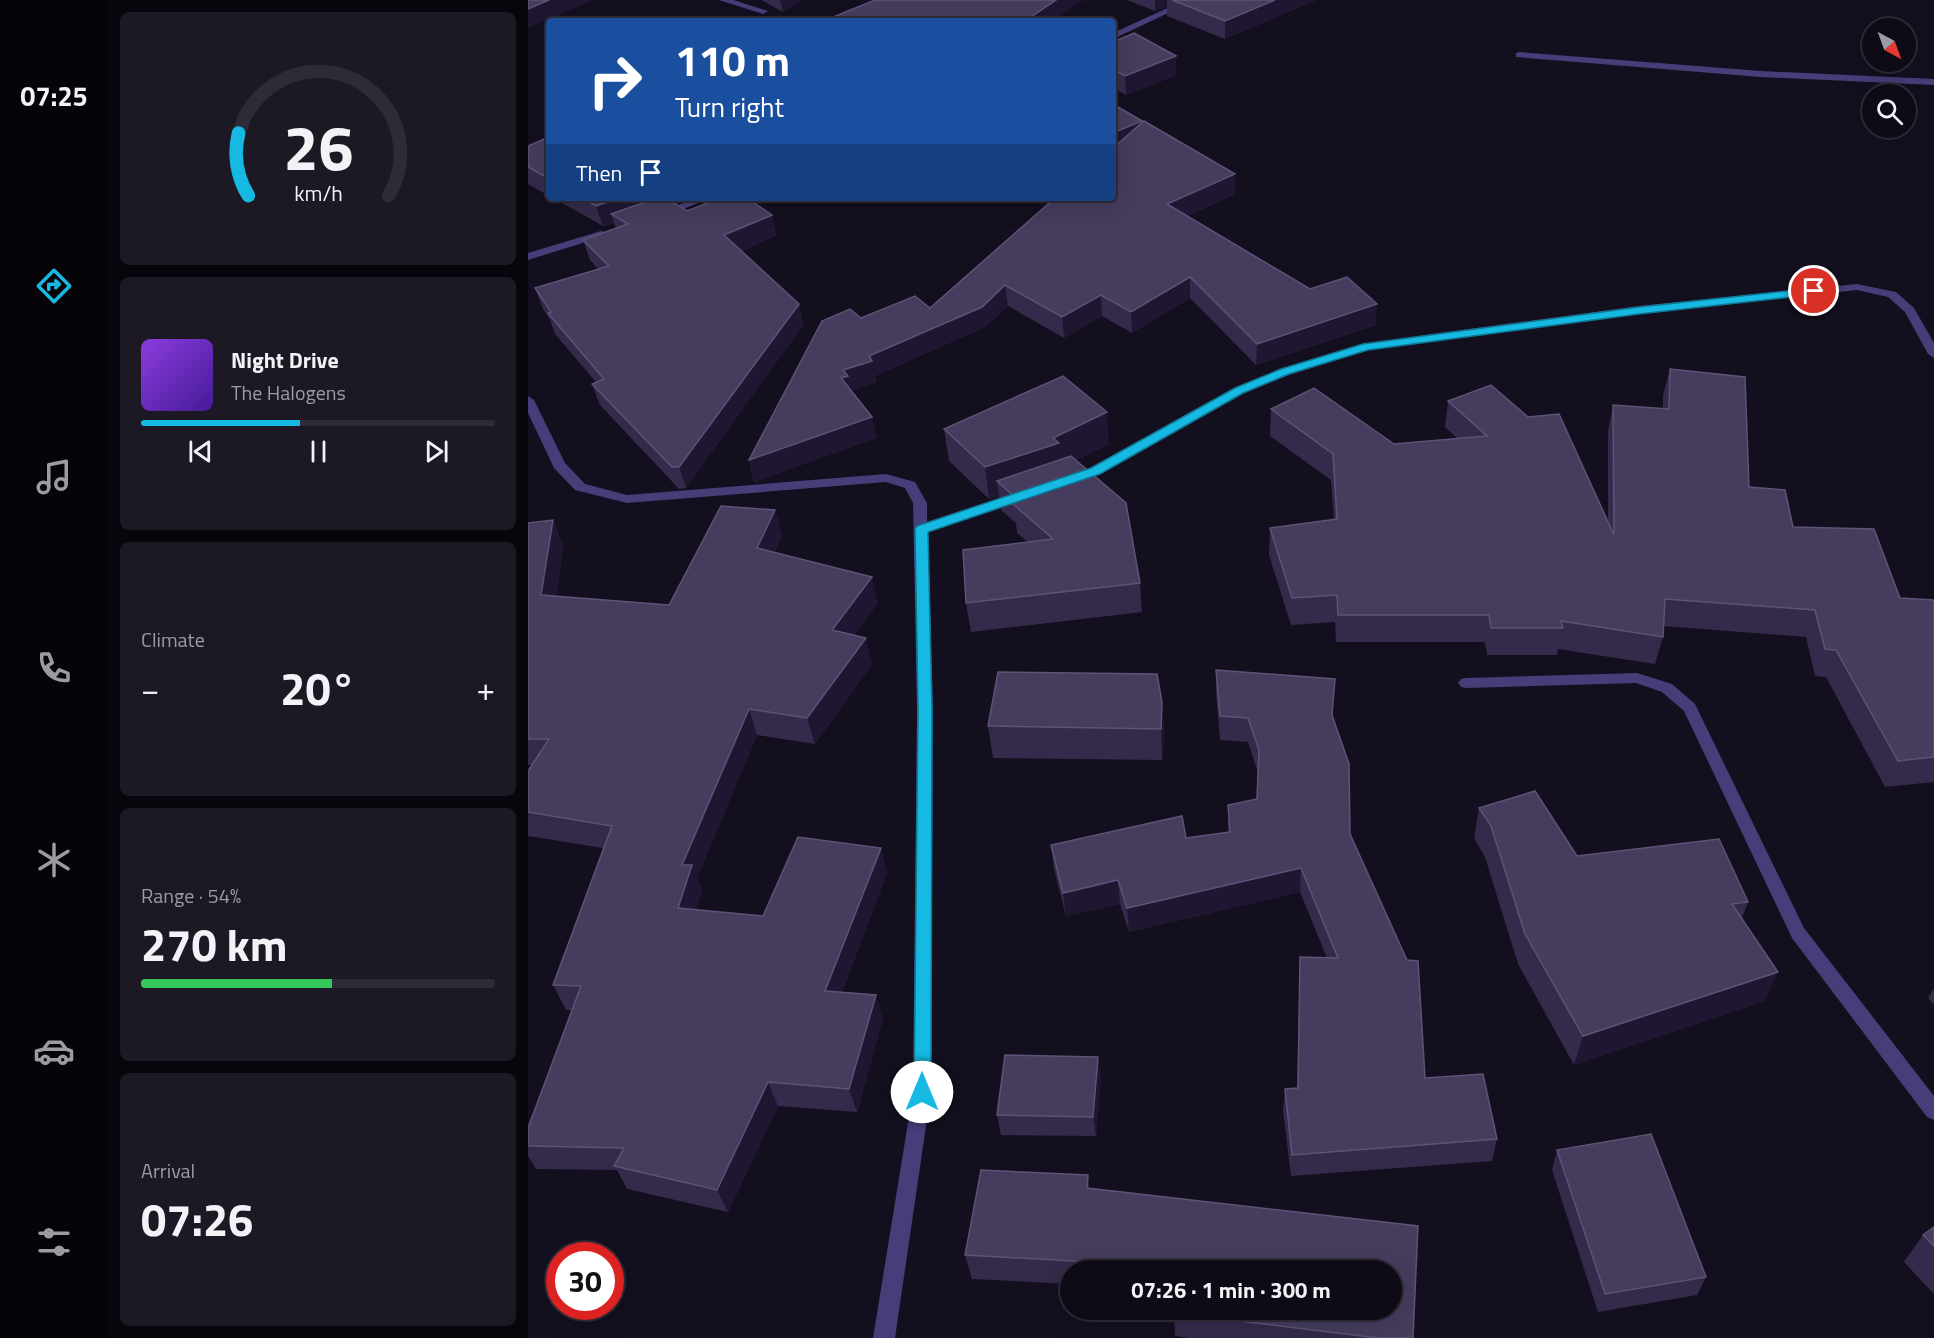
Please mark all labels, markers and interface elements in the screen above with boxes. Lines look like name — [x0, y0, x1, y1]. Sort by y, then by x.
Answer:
north arrow — [1862, 18, 1916, 72]
map controls — [1862, 18, 1916, 138]
text: 110 m — [675, 28, 790, 92]
icon: right — [576, 42, 654, 120]
text: 07:25 — [20, 75, 88, 116]
button: search — [1862, 84, 1916, 138]
text: Turn right — [675, 86, 784, 127]
text: 26 — [283, 99, 353, 194]
text: Then — [576, 156, 622, 190]
icon: arrive — [634, 156, 667, 189]
text: km/h — [294, 177, 342, 209]
icon: directions — [33, 265, 75, 307]
pin — [1788, 265, 1839, 316]
icon: arrive — [1797, 274, 1830, 307]
text: Night Drive — [231, 343, 339, 377]
text: The Halogens — [231, 377, 346, 408]
icon: previous — [184, 435, 217, 468]
icon: pause — [302, 435, 335, 468]
icon: next — [420, 435, 453, 468]
icon: music — [33, 456, 75, 498]
text: Climate — [141, 624, 205, 655]
icon: phone — [33, 647, 75, 689]
text: 20° — [280, 654, 356, 722]
text: − — [141, 664, 159, 714]
text: + — [477, 664, 495, 714]
icon: climate — [33, 839, 75, 881]
text: Range · 54% — [141, 880, 241, 911]
text: 270 km — [141, 910, 287, 978]
icon: car — [33, 1030, 75, 1072]
position arrow — [890, 1060, 954, 1124]
text: Arrival — [141, 1155, 195, 1186]
text: 07:26 — [141, 1185, 253, 1253]
icon: filters — [33, 1221, 75, 1263]
speed limit sign: 30 — [546, 1242, 624, 1320]
text: 07:26 · 1 min · 300 m — [1131, 1273, 1331, 1307]

